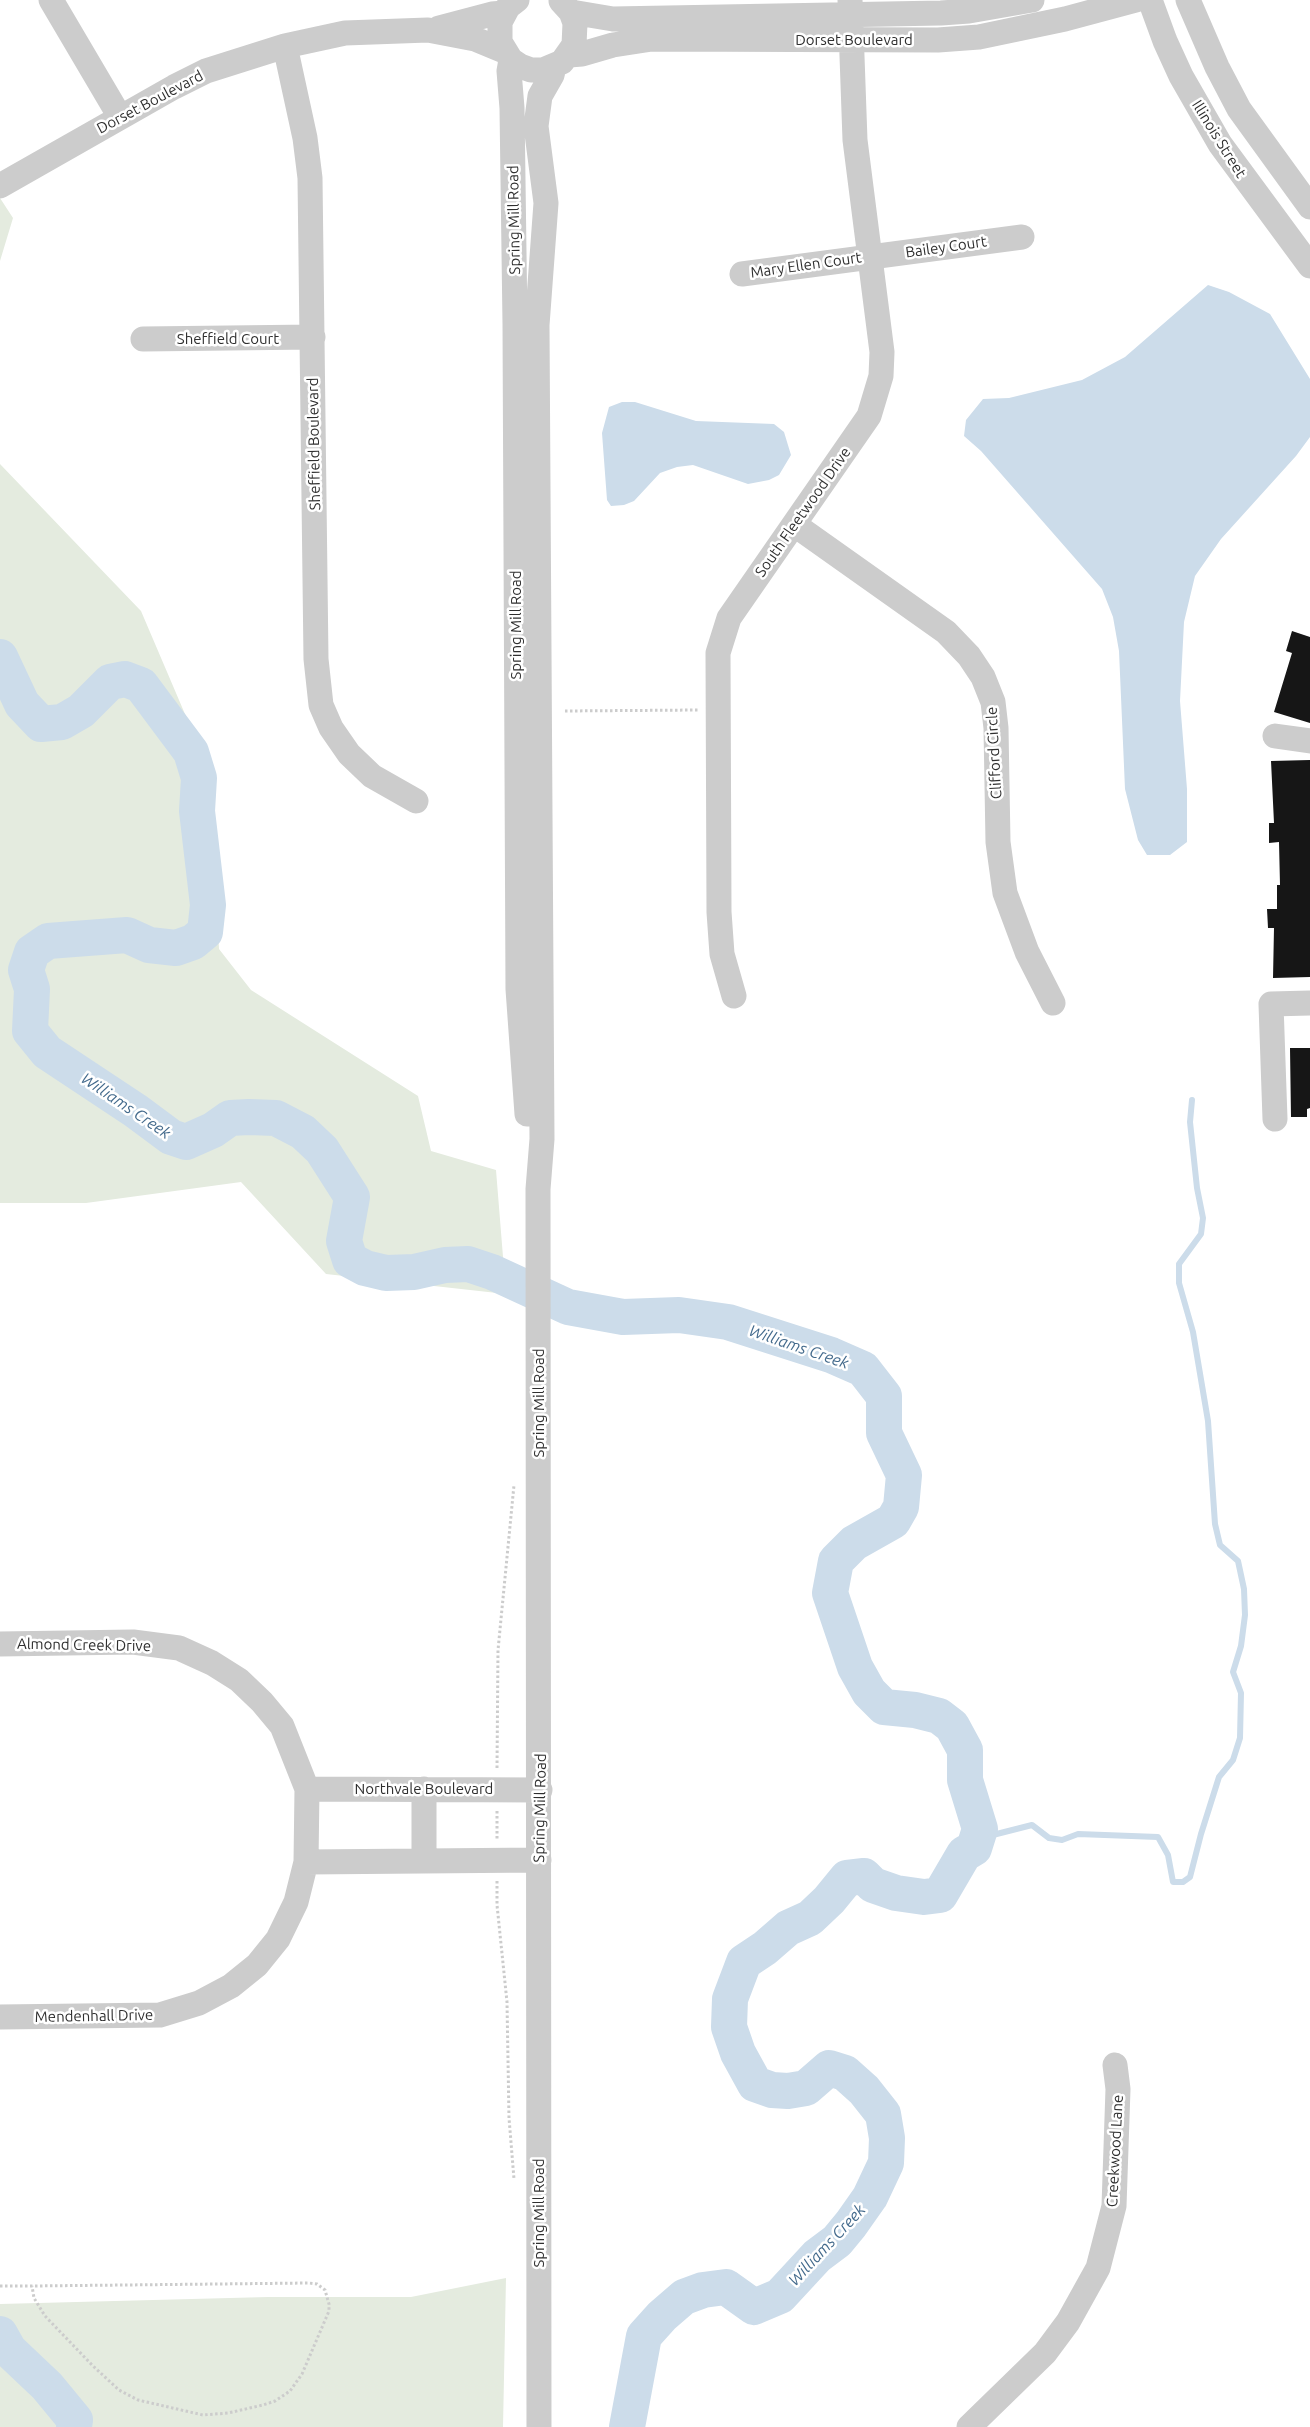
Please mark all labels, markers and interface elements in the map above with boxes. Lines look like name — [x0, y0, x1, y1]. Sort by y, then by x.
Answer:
street label: Dorset Boulevard — [795, 31, 913, 49]
street label: Dorset Boulevard — [94, 66, 206, 138]
street label: Illinois Street — [1188, 97, 1250, 181]
street label: Spring Mill Road — [504, 165, 524, 275]
street label: Bailey Court — [904, 232, 988, 262]
street label: Mary Ellen Court — [749, 248, 863, 282]
street label: Sheffield Court — [177, 330, 279, 348]
street label: Sheffield Boulevard — [304, 377, 324, 511]
street label: South Fleetwood Drive — [751, 444, 855, 580]
street label: Spring Mill Road — [507, 570, 525, 680]
street label: Clifford Circle — [983, 706, 1005, 800]
water label: Williams Creek — [78, 1069, 174, 1143]
water label: Williams Creek — [747, 1321, 851, 1373]
street label: Spring Mill Road — [530, 1348, 548, 1458]
street label: Almond Creek Drive — [17, 1635, 151, 1655]
street label: Spring Mill Road — [530, 1753, 550, 1863]
street label: Northvale Boulevard — [355, 1780, 493, 1798]
street label: Mendenhall Drive — [35, 2006, 153, 2026]
street label: Creekwood Lane — [1103, 2094, 1127, 2208]
street label: Spring Mill Road — [530, 2158, 548, 2268]
water label: Williams Creek — [785, 2200, 869, 2290]

